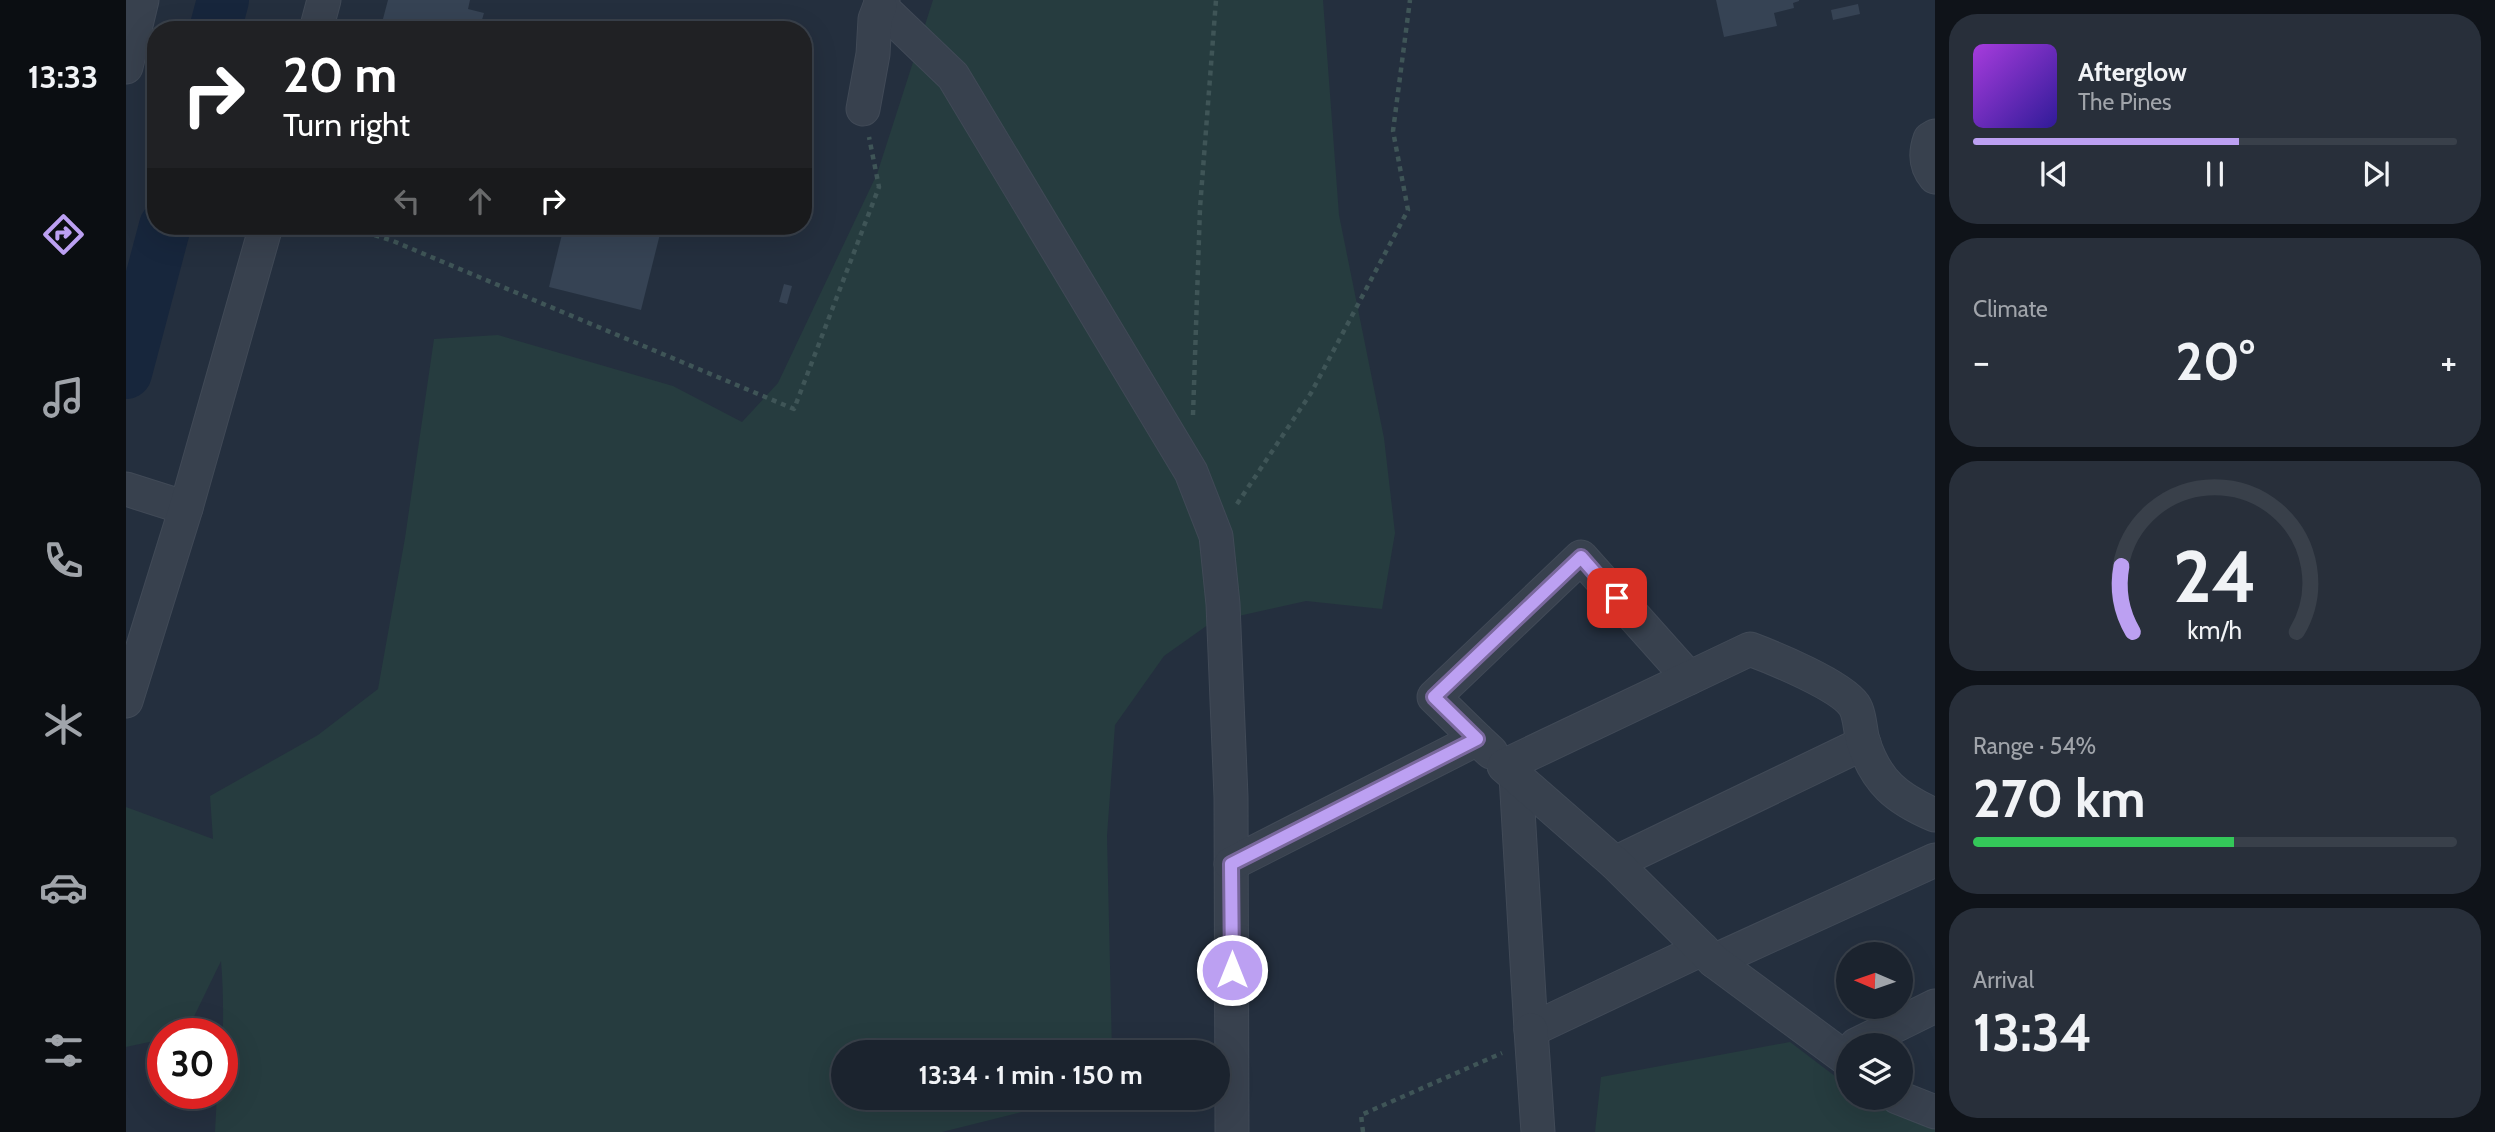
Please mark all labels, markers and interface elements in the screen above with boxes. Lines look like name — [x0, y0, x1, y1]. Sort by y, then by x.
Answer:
text: 20 m — [283, 45, 397, 104]
icon: right — [168, 49, 259, 140]
text: Afterglow — [2078, 56, 2187, 88]
text: 13:33 — [28, 57, 98, 96]
text: The Pines — [2078, 88, 2172, 116]
text: Turn right — [283, 105, 410, 144]
icon: previous — [2035, 155, 2073, 193]
icon: pause — [2196, 155, 2234, 193]
icon: next — [2357, 155, 2395, 193]
icon: left — [388, 182, 426, 220]
icon: ahead — [461, 182, 499, 220]
icon: right — [534, 182, 572, 220]
icon: directions — [39, 210, 88, 259]
text: Climate — [1973, 295, 2048, 323]
text: 20° — [2175, 330, 2255, 393]
text: − — [1973, 338, 1990, 385]
text: + — [2440, 338, 2457, 385]
icon: music — [39, 373, 88, 422]
text: 24 — [2173, 532, 2257, 620]
icon: phone — [39, 536, 88, 585]
pin — [1587, 568, 1647, 628]
icon: arrive — [1598, 579, 1636, 617]
text: km/h — [2188, 615, 2242, 645]
icon: climate — [39, 700, 88, 749]
text: Range · 54% — [1973, 732, 2096, 760]
text: 270 km — [1973, 767, 2145, 830]
icon: car — [39, 863, 88, 912]
position arrow — [1195, 933, 1269, 1007]
north arrow — [1836, 942, 1913, 1018]
map controls — [1836, 942, 1913, 1110]
text: Arrival — [1973, 966, 2034, 994]
text: 13:34 — [1973, 1001, 2092, 1064]
speed limit sign: 30 — [147, 1018, 238, 1109]
icon: filters — [39, 1026, 88, 1075]
button: layers — [1836, 1033, 1913, 1110]
text: 13:34 · 1 min · 150 m — [919, 1059, 1143, 1091]

